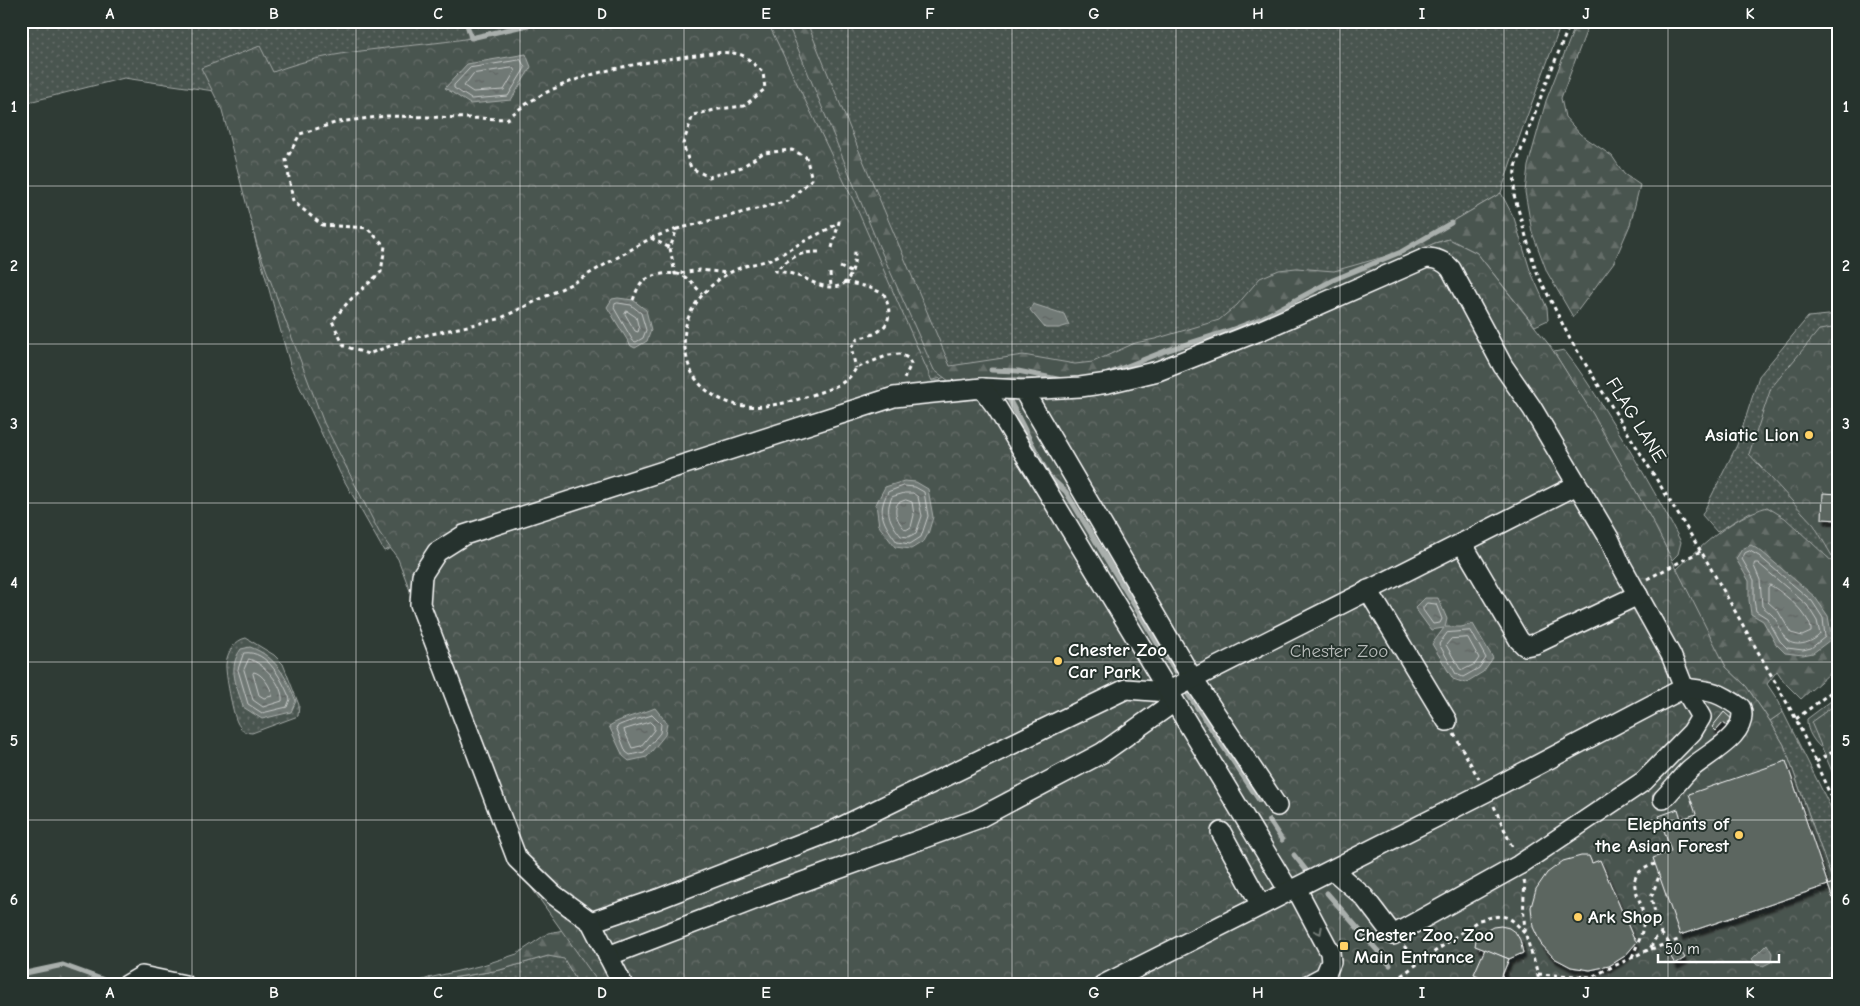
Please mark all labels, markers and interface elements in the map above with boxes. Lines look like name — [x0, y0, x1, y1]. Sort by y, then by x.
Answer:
text: A — [106, 5, 115, 23]
text: B — [269, 5, 279, 23]
text: C — [433, 5, 443, 23]
text: D — [597, 5, 607, 23]
text: E — [761, 5, 771, 23]
text: F — [925, 5, 935, 23]
text: G — [1088, 5, 1100, 23]
text: H — [1252, 5, 1264, 23]
text: I — [1419, 5, 1425, 23]
text: J — [1582, 5, 1590, 23]
text: K — [1745, 5, 1755, 23]
text: 1 — [11, 98, 17, 116]
text: 1 — [1843, 98, 1849, 116]
text: 2 — [10, 257, 18, 275]
text: 2 — [1842, 257, 1850, 275]
street label: FLAG LANE — [1601, 374, 1671, 466]
text: 3 — [10, 415, 18, 433]
text: 3 — [1842, 415, 1850, 433]
place label: Asiatic Lion — [1705, 424, 1799, 446]
marker: Asiatic Lion — [1803, 429, 1815, 441]
text: 4 — [10, 574, 18, 592]
text: 4 — [1842, 574, 1850, 592]
place label: Chester Zoo Car Park — [1068, 639, 1167, 683]
park label: Chester Zoo — [1290, 640, 1388, 662]
marker: Chester Zoo Car Park — [1052, 655, 1064, 667]
text: 5 — [10, 732, 18, 750]
text: 5 — [1842, 732, 1850, 750]
place label: Elephants of the Asian Forest — [1594, 813, 1730, 857]
marker: Elephants of the Asian Forest — [1733, 829, 1745, 841]
text: 6 — [10, 891, 18, 909]
text: 6 — [1842, 891, 1850, 909]
place label: Ark Shop — [1588, 906, 1662, 928]
marker: Ark Shop — [1572, 911, 1584, 923]
place label: Chester Zoo, Zoo Main Entrance — [1354, 924, 1494, 968]
one-way arrow — [1313, 925, 1323, 934]
scale bar — [1658, 931, 1779, 963]
marker: Chester Zoo, Zoo Main Entrance — [1338, 940, 1350, 952]
text: 50 m — [1665, 940, 1700, 958]
text: A — [106, 984, 115, 1002]
text: B — [269, 984, 279, 1002]
text: C — [433, 984, 443, 1002]
text: D — [597, 984, 607, 1002]
text: E — [761, 984, 771, 1002]
text: F — [925, 984, 935, 1002]
text: G — [1088, 984, 1100, 1002]
text: H — [1252, 984, 1264, 1002]
text: I — [1419, 984, 1425, 1002]
text: J — [1582, 984, 1590, 1002]
text: K — [1745, 984, 1755, 1002]

